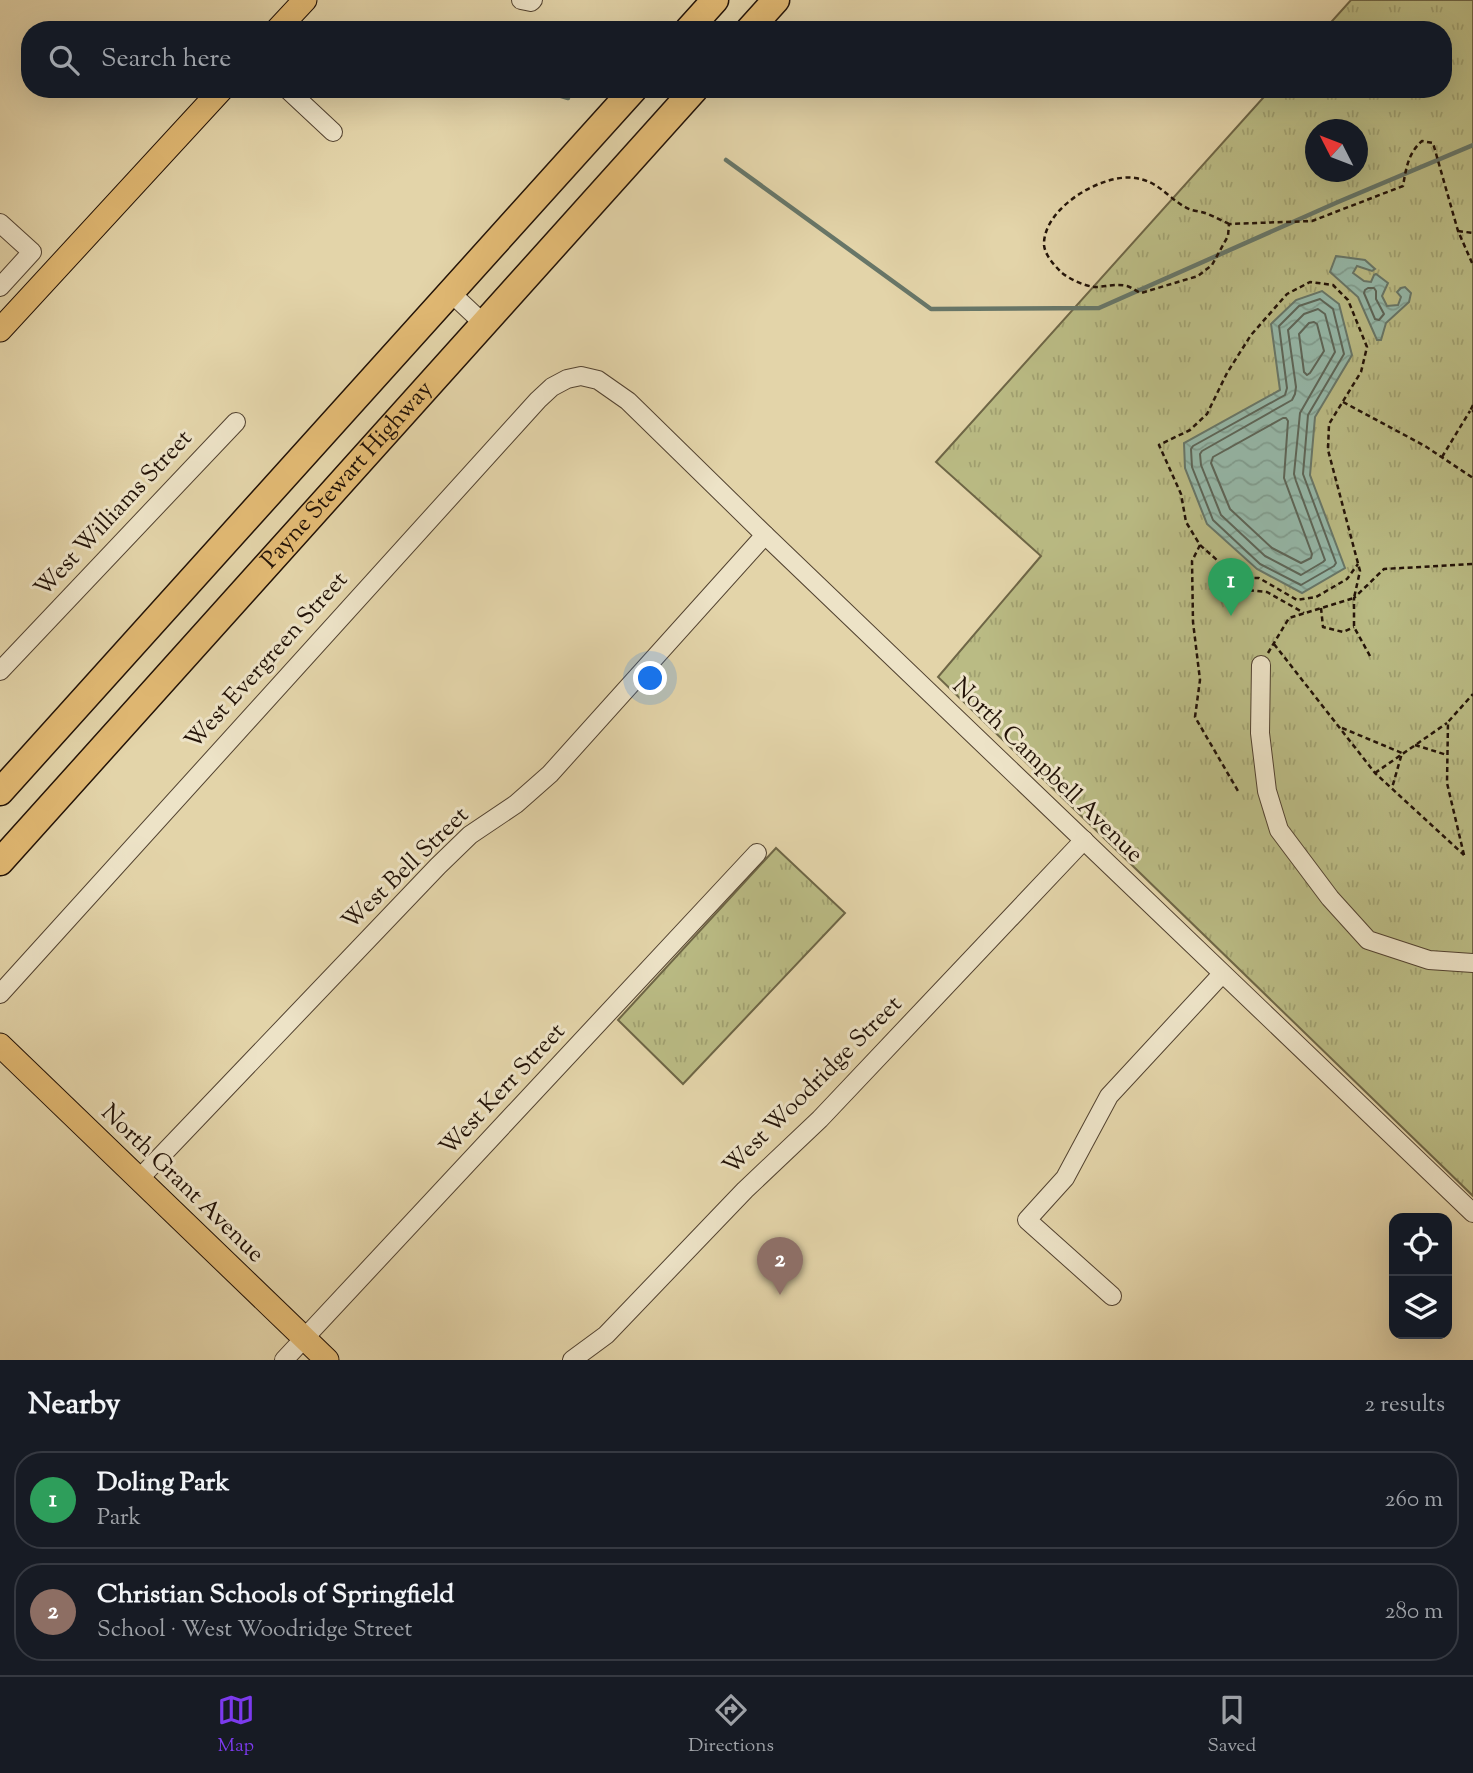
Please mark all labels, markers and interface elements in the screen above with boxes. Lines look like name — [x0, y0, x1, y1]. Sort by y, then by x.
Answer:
search box — [21, 21, 1452, 98]
icon: search — [45, 41, 83, 79]
text: Search here — [101, 41, 231, 78]
north arrow — [1305, 119, 1368, 182]
street label: Payne Stewart Highway — [254, 374, 441, 577]
street label: West Williams Street — [27, 423, 201, 605]
pin: 1 — [1208, 558, 1254, 616]
street label: West Evergreen Street — [178, 564, 356, 758]
your location — [633, 661, 667, 695]
street label: North Campbell Avenue — [944, 671, 1150, 871]
street label: West Bell Street — [335, 799, 477, 939]
street label: West Woodridge Street — [716, 989, 910, 1183]
street label: West Kerr Street — [432, 1016, 574, 1164]
street label: North Grant Avenue — [93, 1097, 271, 1271]
map controls — [1389, 1213, 1452, 1339]
button: locate — [1389, 1213, 1452, 1276]
pin: 2 — [757, 1237, 803, 1295]
button: layers — [1389, 1276, 1452, 1339]
text: Nearby — [28, 1384, 120, 1427]
text: 2 results — [1365, 1389, 1445, 1422]
text: Doling Park — [97, 1465, 229, 1502]
text: 1 — [49, 1484, 57, 1517]
text: 260 m — [1385, 1484, 1443, 1517]
text: Park — [97, 1502, 141, 1535]
text: Christian Schools of Springfield — [97, 1577, 454, 1614]
text: 2 — [48, 1596, 58, 1629]
text: 280 m — [1385, 1596, 1443, 1629]
text: School · West Woodridge Street — [97, 1614, 412, 1647]
tab: Map — [217, 1691, 255, 1760]
tab: Directions — [688, 1691, 774, 1760]
tab: Saved — [1207, 1691, 1256, 1760]

